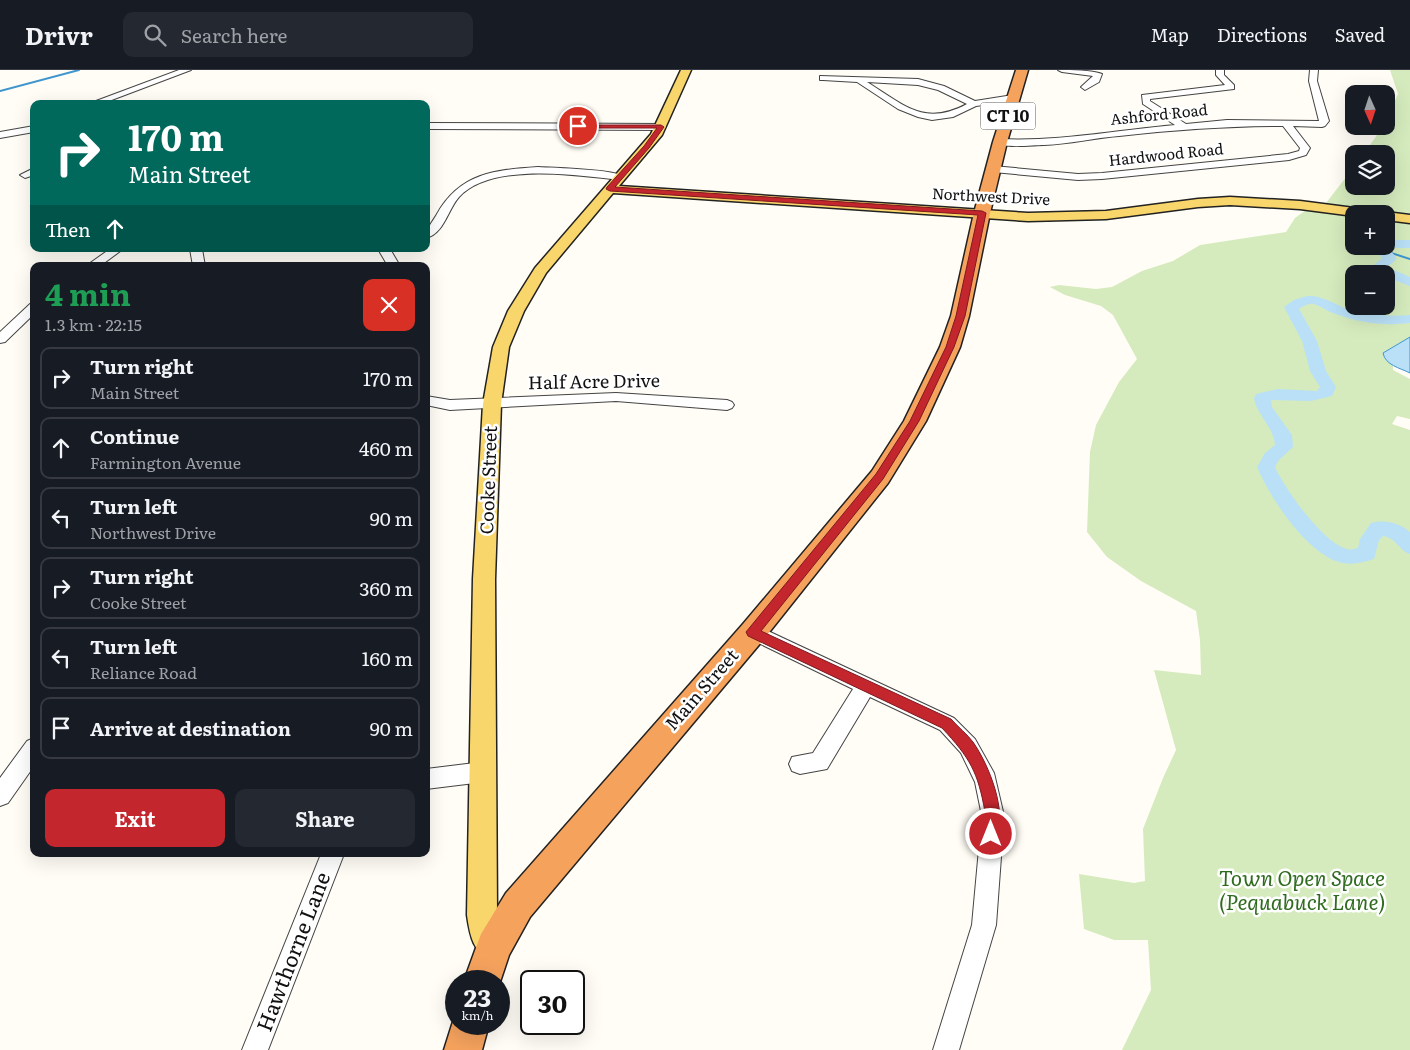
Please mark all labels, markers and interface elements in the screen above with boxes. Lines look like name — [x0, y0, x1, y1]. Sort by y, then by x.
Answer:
search box — [123, 12, 473, 57]
text: Drivr — [25, 17, 93, 52]
icon: search — [141, 21, 169, 49]
text: Search here — [181, 21, 287, 49]
text: Map — [1151, 21, 1189, 48]
text: Directions — [1217, 21, 1307, 48]
text: Saved — [1335, 21, 1385, 48]
north arrow — [1345, 85, 1395, 135]
map controls — [1345, 85, 1395, 315]
street label: Ashford Road — [1109, 97, 1209, 130]
road number: CT 10 — [980, 102, 1036, 129]
pin — [557, 105, 599, 147]
text: 170 m — [128, 110, 224, 162]
icon: arrive — [564, 112, 592, 140]
icon: right — [45, 120, 110, 185]
street label: Hardwood Road — [1107, 136, 1224, 171]
button: layers — [1345, 145, 1395, 195]
text: Main Street — [128, 157, 251, 190]
street label: Northwest Drive — [931, 181, 1051, 210]
button: + — [1345, 205, 1395, 255]
text: Then — [45, 215, 91, 243]
icon: ahead — [101, 215, 129, 243]
button: − — [1345, 265, 1395, 315]
text: 4 min — [45, 271, 131, 315]
button: close — [363, 279, 415, 331]
text: 1.3 km · 22:15 — [45, 312, 142, 336]
text: Turn right — [90, 352, 194, 380]
icon: right — [47, 364, 75, 392]
text: 170 m — [363, 364, 413, 392]
street label: Half Acre Drive — [528, 366, 660, 395]
text: Main Street — [90, 380, 179, 404]
text: Continue — [90, 422, 179, 450]
street label: Cooke Street — [472, 424, 503, 535]
icon: ahead — [47, 434, 75, 462]
text: 460 m — [359, 434, 413, 462]
text: Farmington Avenue — [90, 450, 241, 474]
text: Turn left — [90, 492, 177, 520]
icon: left — [47, 504, 75, 532]
text: 90 m — [370, 504, 413, 532]
text: Northwest Drive — [90, 520, 216, 544]
text: Turn right — [90, 562, 194, 590]
icon: right — [47, 574, 75, 602]
text: 360 m — [359, 574, 413, 602]
text: Cooke Street — [90, 590, 187, 614]
text: Turn left — [90, 632, 177, 660]
street label: Main Street — [658, 642, 744, 736]
icon: left — [47, 644, 75, 672]
text: 160 m — [362, 644, 413, 672]
text: Reliance Road — [90, 660, 197, 684]
icon: arrive — [47, 714, 75, 742]
text: Arrive at destination — [90, 714, 291, 742]
text: 90 m — [370, 714, 413, 742]
button: Exit — [45, 789, 225, 847]
button: Share — [235, 789, 415, 847]
position arrow — [964, 807, 1016, 859]
park label: Town Open Space (Pequabuck Lane) — [1219, 861, 1385, 916]
street label: Hawthorne Lane — [247, 867, 336, 1035]
speed limit sign: 30 — [520, 970, 585, 1035]
text: 23 — [464, 978, 491, 1015]
text: km/h — [462, 1006, 493, 1024]

